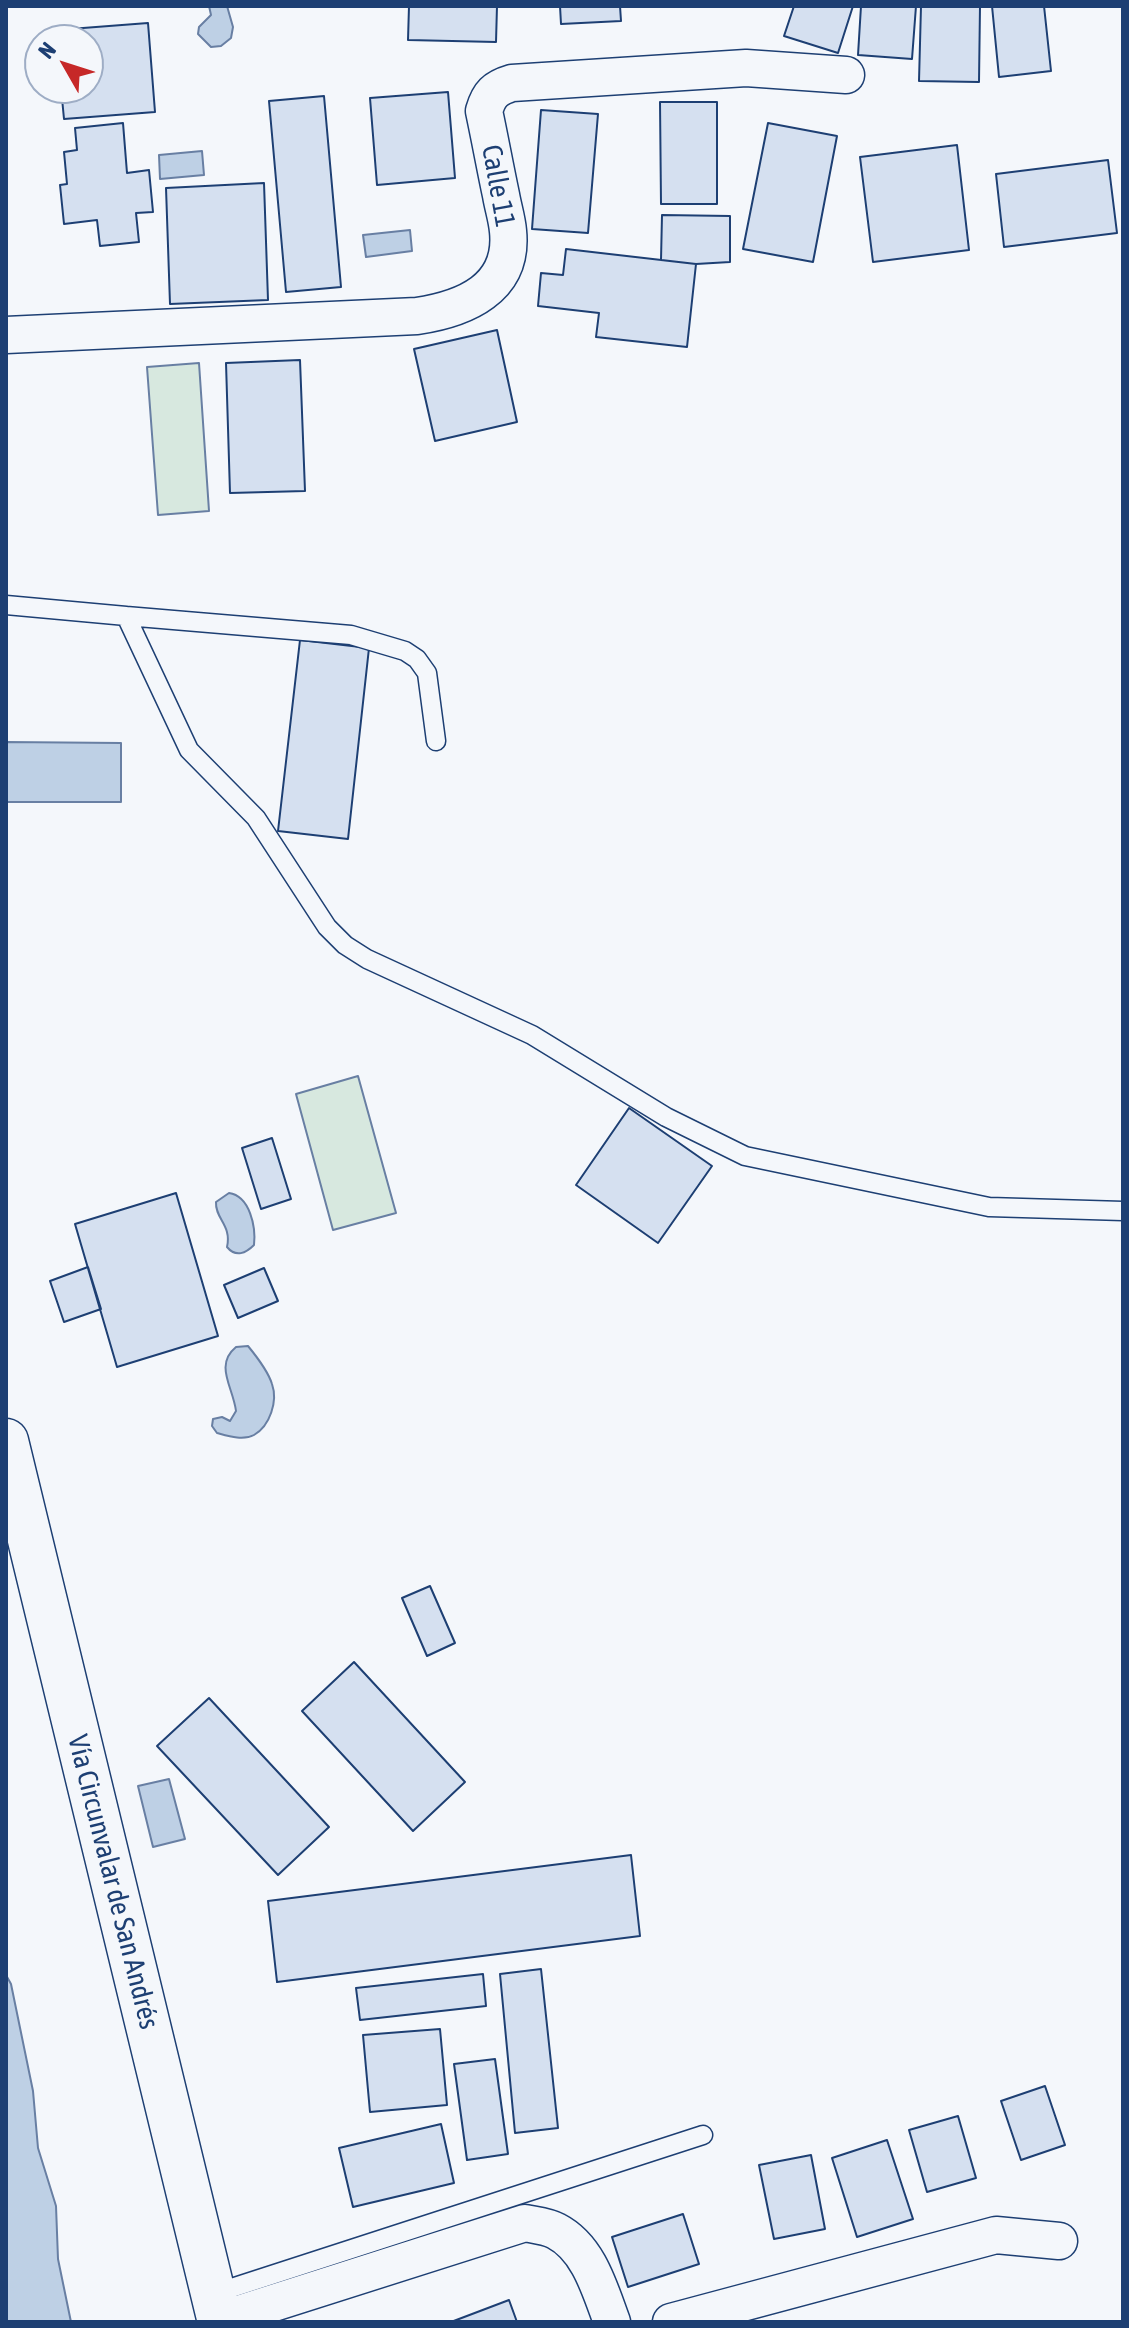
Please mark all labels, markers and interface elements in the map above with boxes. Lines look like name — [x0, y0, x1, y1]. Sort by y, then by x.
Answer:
north arrow — [24, 24, 104, 104]
text: N — [33, 37, 61, 63]
street label: Calle 11 — [474, 142, 522, 230]
street label: Vía Circunvalar de San Andrés — [60, 1731, 166, 2033]

